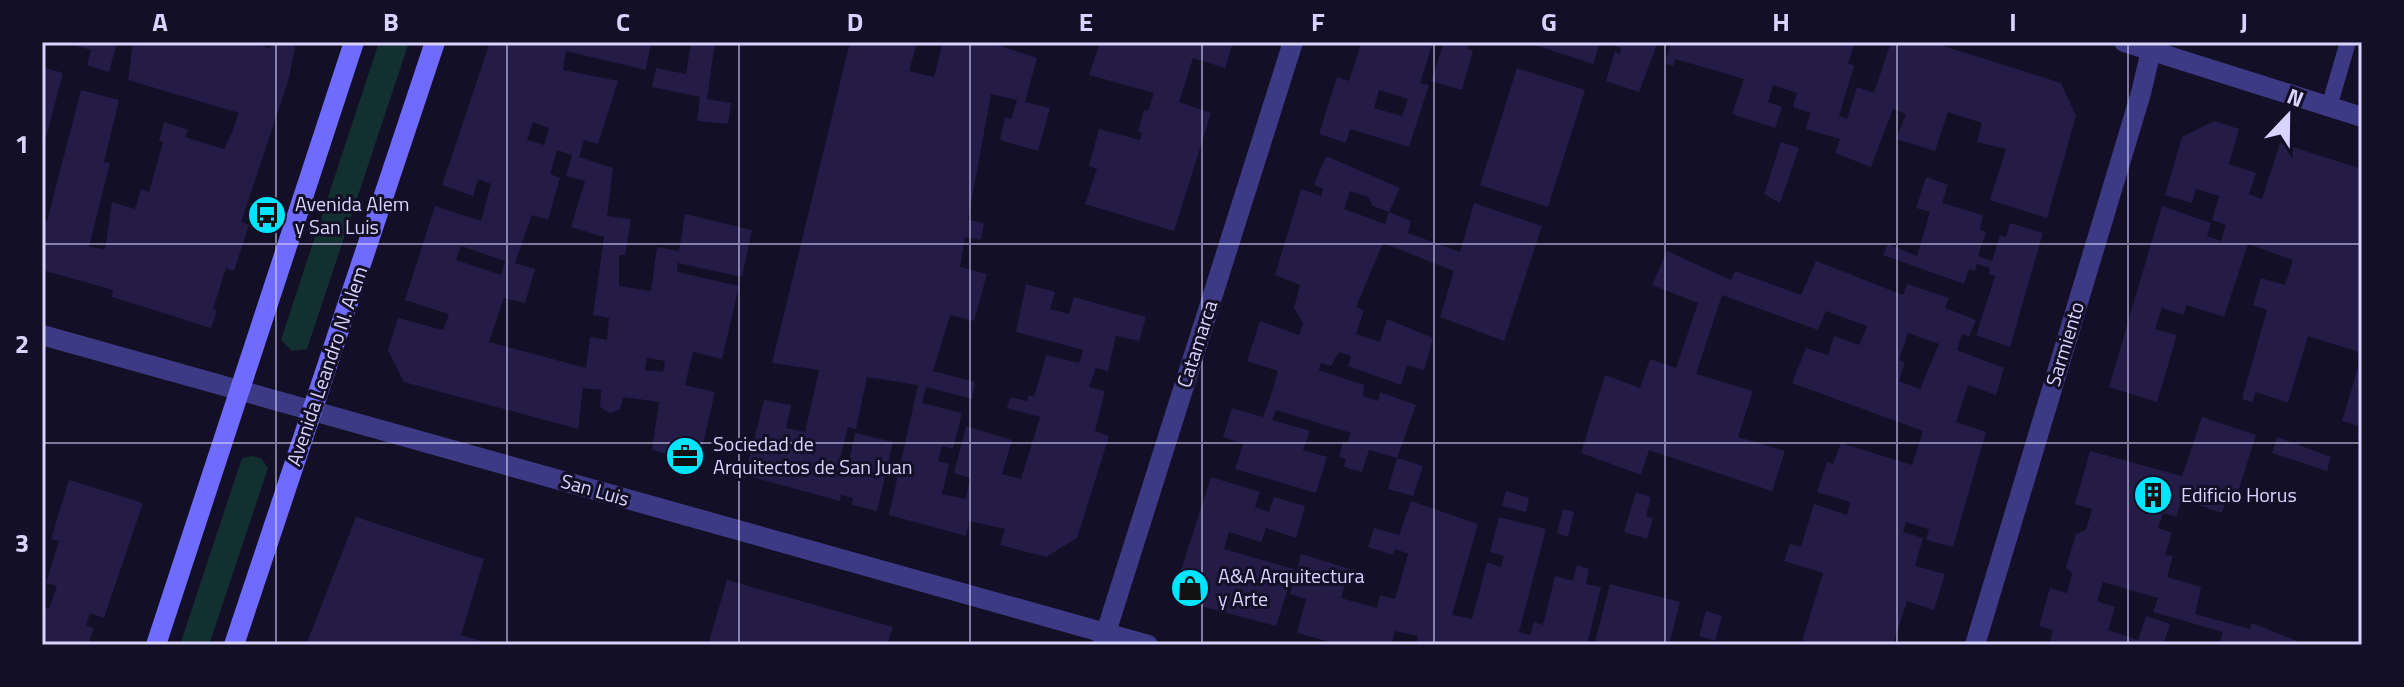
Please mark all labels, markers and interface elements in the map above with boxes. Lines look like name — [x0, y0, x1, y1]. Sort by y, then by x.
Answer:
text: A — [152, 2, 168, 41]
text: B — [383, 2, 399, 41]
text: C — [616, 2, 630, 41]
text: D — [847, 2, 863, 41]
text: E — [1079, 2, 1093, 41]
text: F — [1311, 2, 1325, 41]
text: G — [1541, 2, 1557, 41]
text: H — [1772, 2, 1790, 41]
text: I — [2009, 2, 2017, 41]
text: J — [2240, 2, 2248, 41]
north arrow — [2248, 76, 2328, 156]
text: N — [2282, 79, 2309, 116]
text: 1 — [15, 124, 29, 163]
place label: Avenida Alem y San Luis — [295, 188, 410, 242]
bus stop icon: Avenida Alem y San Luis — [246, 194, 288, 236]
street label: Avenida Leandro N. Alem — [278, 262, 375, 470]
street label: Catamarca — [1168, 296, 1225, 391]
street label: Sarmiento — [2037, 298, 2092, 390]
text: 2 — [15, 324, 29, 363]
place label: Sociedad de Arquitectos de San Juan — [713, 428, 912, 482]
office icon: Sociedad de Arquitectos de San Juan — [664, 435, 706, 477]
street label: San Luis — [557, 465, 633, 514]
building icon: Edificio Horus — [2132, 474, 2174, 516]
place label: Edificio Horus — [2181, 479, 2297, 510]
text: 3 — [15, 523, 29, 562]
place label: A&A Arquitectura y Arte — [1218, 560, 1365, 614]
shop icon: A&A Arquitectura y Arte — [1169, 567, 1211, 609]

